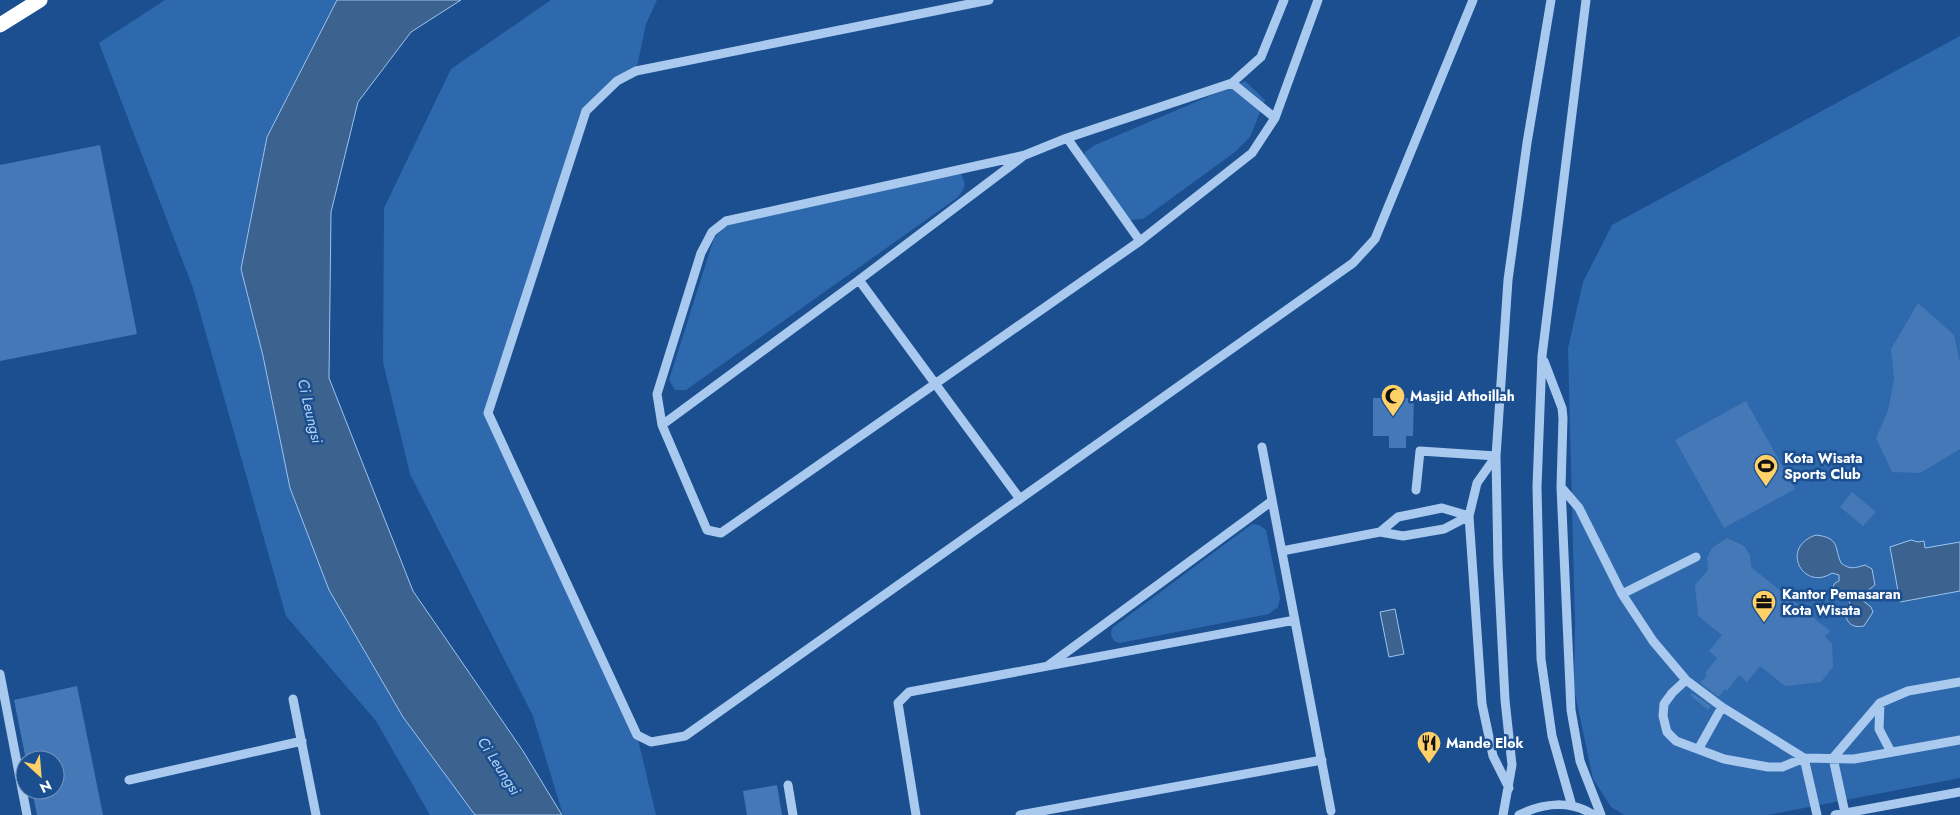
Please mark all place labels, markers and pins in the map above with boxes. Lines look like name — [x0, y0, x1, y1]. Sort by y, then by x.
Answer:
mosque icon: Masjid Athoillah — [1380, 383, 1406, 417]
place label: Masjid Athoillah — [1410, 386, 1515, 406]
place label: Kota Wisata Sports Club — [1784, 448, 1863, 484]
sports icon: Kota Wisata Sports Club — [1753, 453, 1779, 487]
place label: Kantor Pemasaran Kota Wisata — [1782, 584, 1901, 620]
office icon: Kantor Pemasaran Kota Wisata — [1751, 589, 1777, 623]
restaurant icon: Mande Elok — [1416, 730, 1442, 764]
place label: Mande Elok — [1446, 733, 1524, 753]

